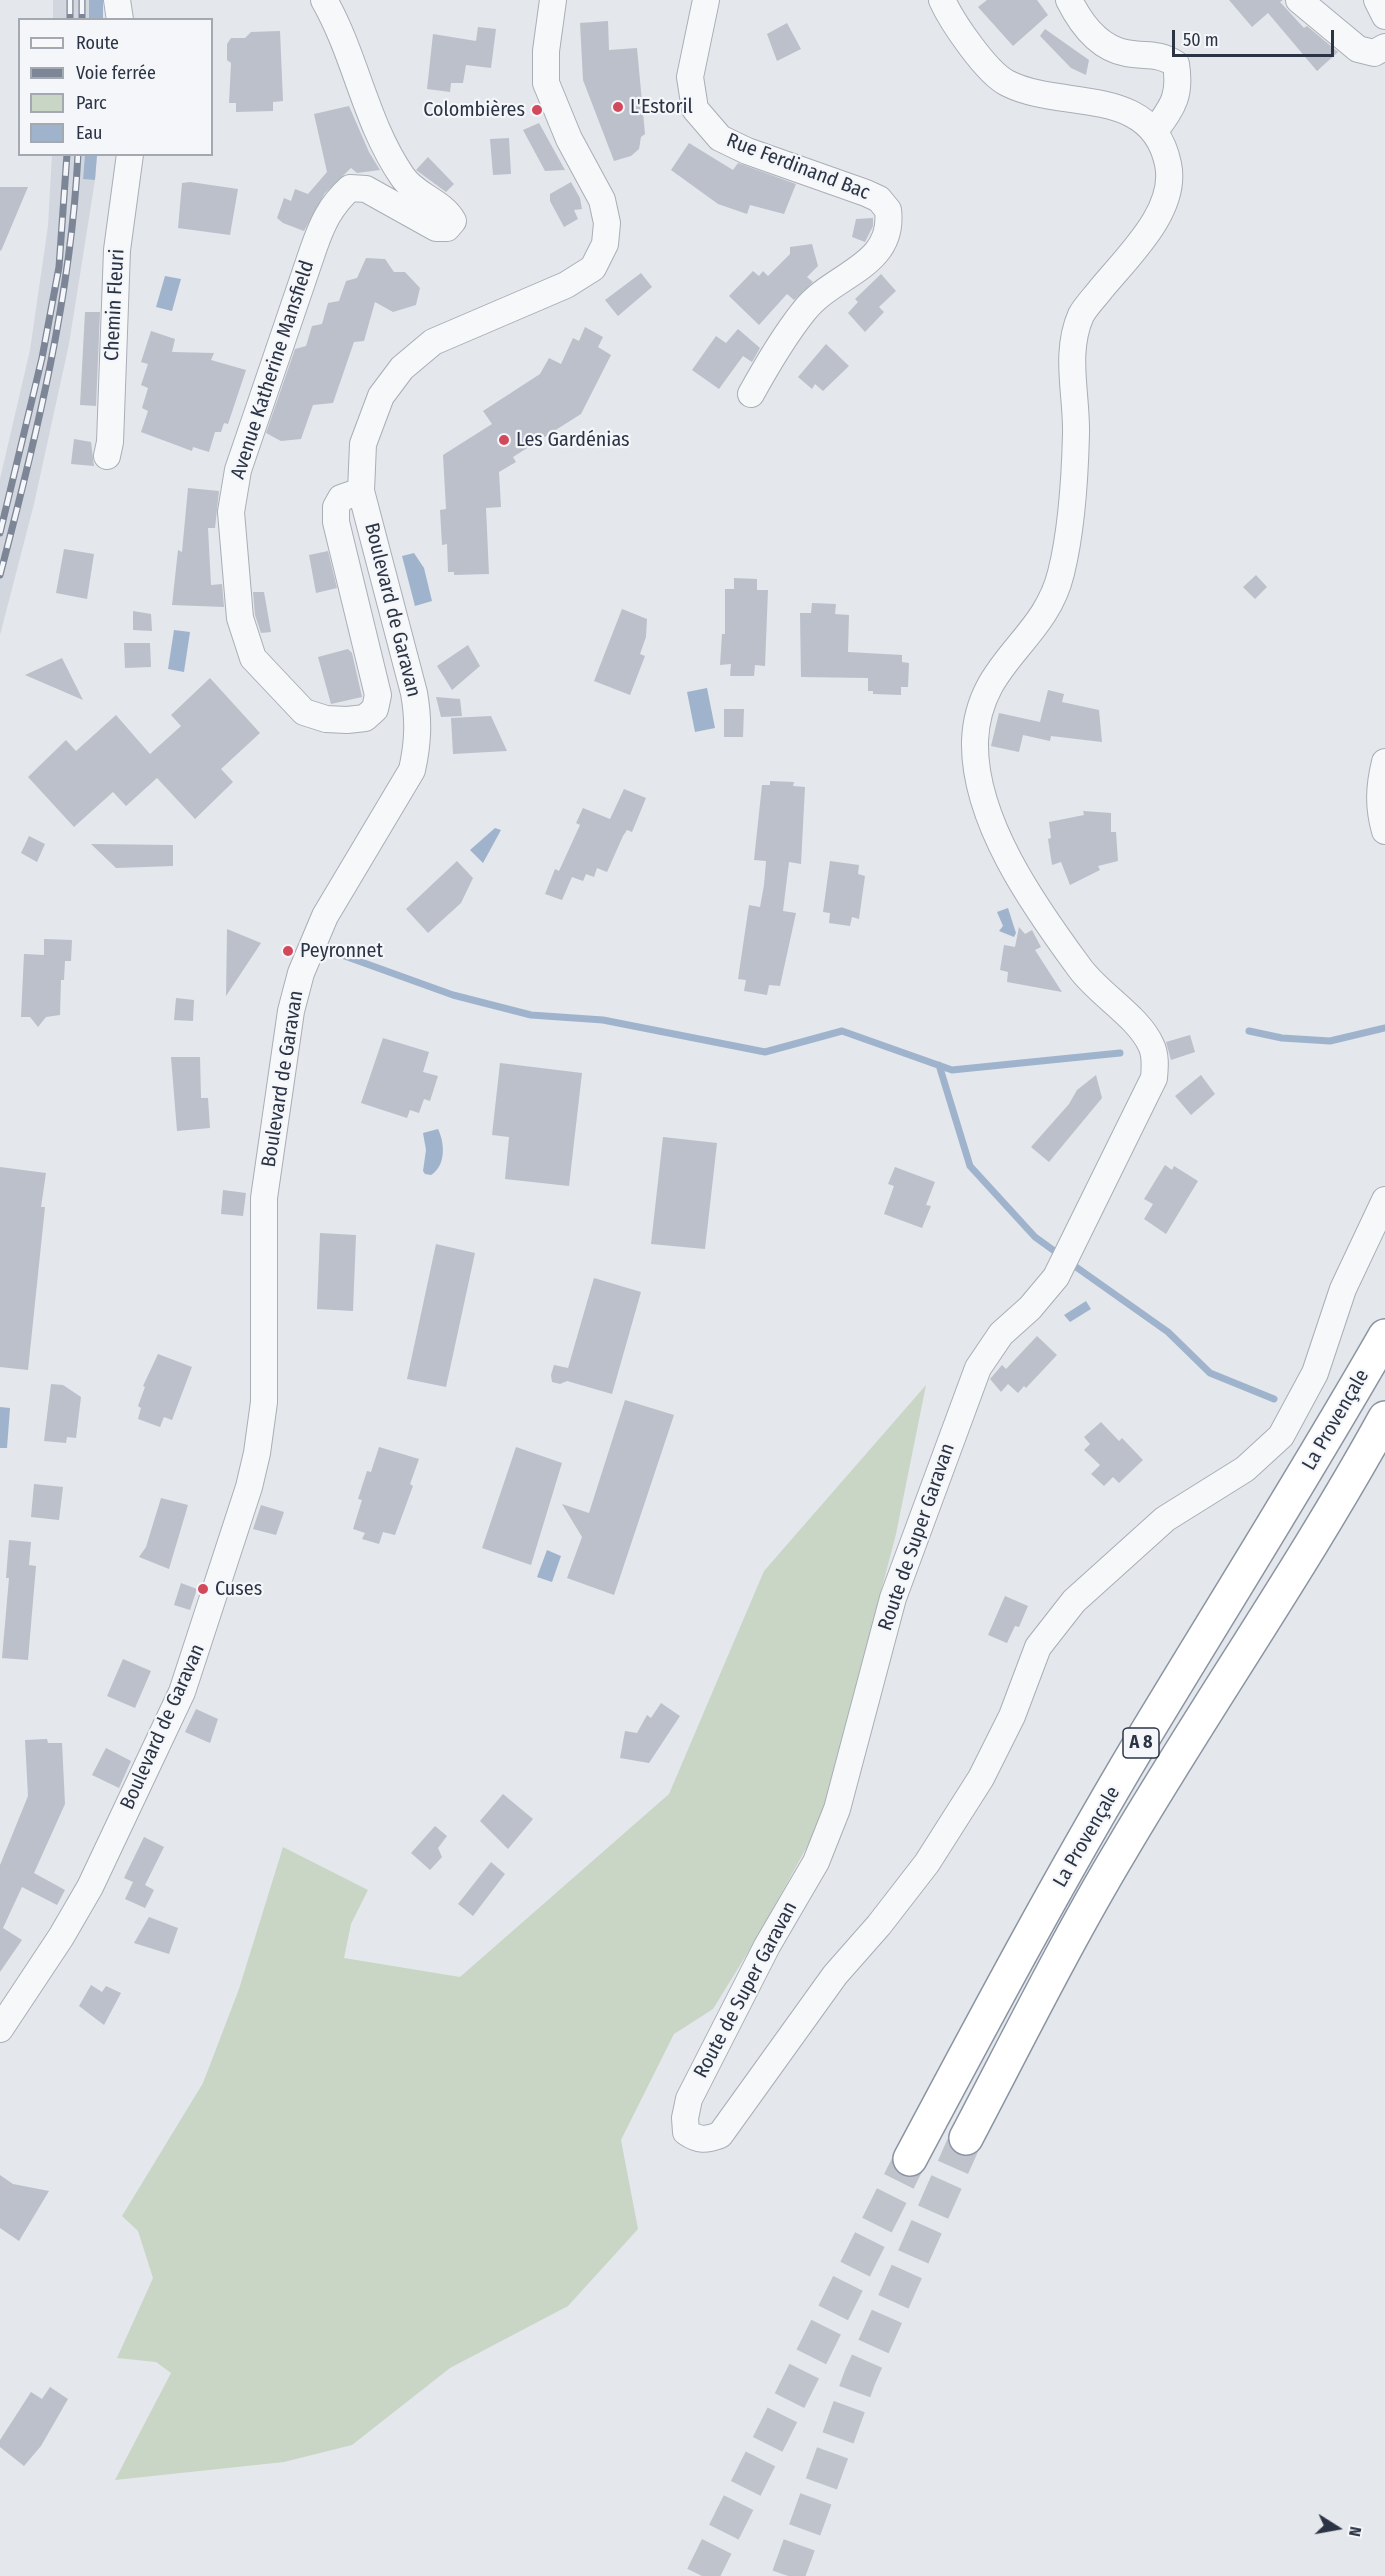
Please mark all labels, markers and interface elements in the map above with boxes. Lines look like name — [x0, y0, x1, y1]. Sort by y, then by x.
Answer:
legend — [18, 18, 213, 156]
scale bar — [1175, 18, 1337, 56]
text: 50 m — [1183, 29, 1219, 51]
text: Route — [76, 32, 119, 54]
text: Voie ferrée — [76, 62, 156, 84]
text: Parc — [76, 92, 107, 114]
place label: L'Estoril — [630, 95, 693, 119]
place label: Colombières — [423, 98, 525, 122]
marker: L'Estoril — [611, 100, 625, 114]
marker: Colombières — [530, 103, 544, 117]
text: Eau — [76, 122, 102, 144]
street label: Rue Ferdinand Bac — [723, 129, 873, 205]
street label: Chemin Fleuri — [100, 248, 130, 362]
street label: Avenue Katherine Mansfield — [226, 258, 320, 482]
place label: Les Gardénias — [516, 428, 630, 452]
marker: Les Gardénias — [497, 433, 511, 447]
street label: Boulevard de Garavan — [359, 520, 425, 700]
place label: Peyronnet — [300, 939, 383, 963]
marker: Peyronnet — [281, 944, 295, 958]
street label: Boulevard de Garavan — [257, 989, 309, 1169]
street label: La Provençale — [1298, 1365, 1374, 1475]
street label: Route de Super Garavan — [874, 1440, 960, 1634]
place label: Cuses — [215, 1577, 262, 1601]
marker: Cuses — [196, 1582, 210, 1596]
street label: Boulevard de Garavan — [116, 1641, 210, 1813]
road number: A 8 — [1123, 1728, 1159, 1758]
street label: La Provençale — [1049, 1782, 1125, 1892]
street label: Route de Super Garavan — [689, 1898, 803, 2082]
north arrow — [1307, 2498, 1367, 2558]
text: N — [1345, 2525, 1365, 2538]

